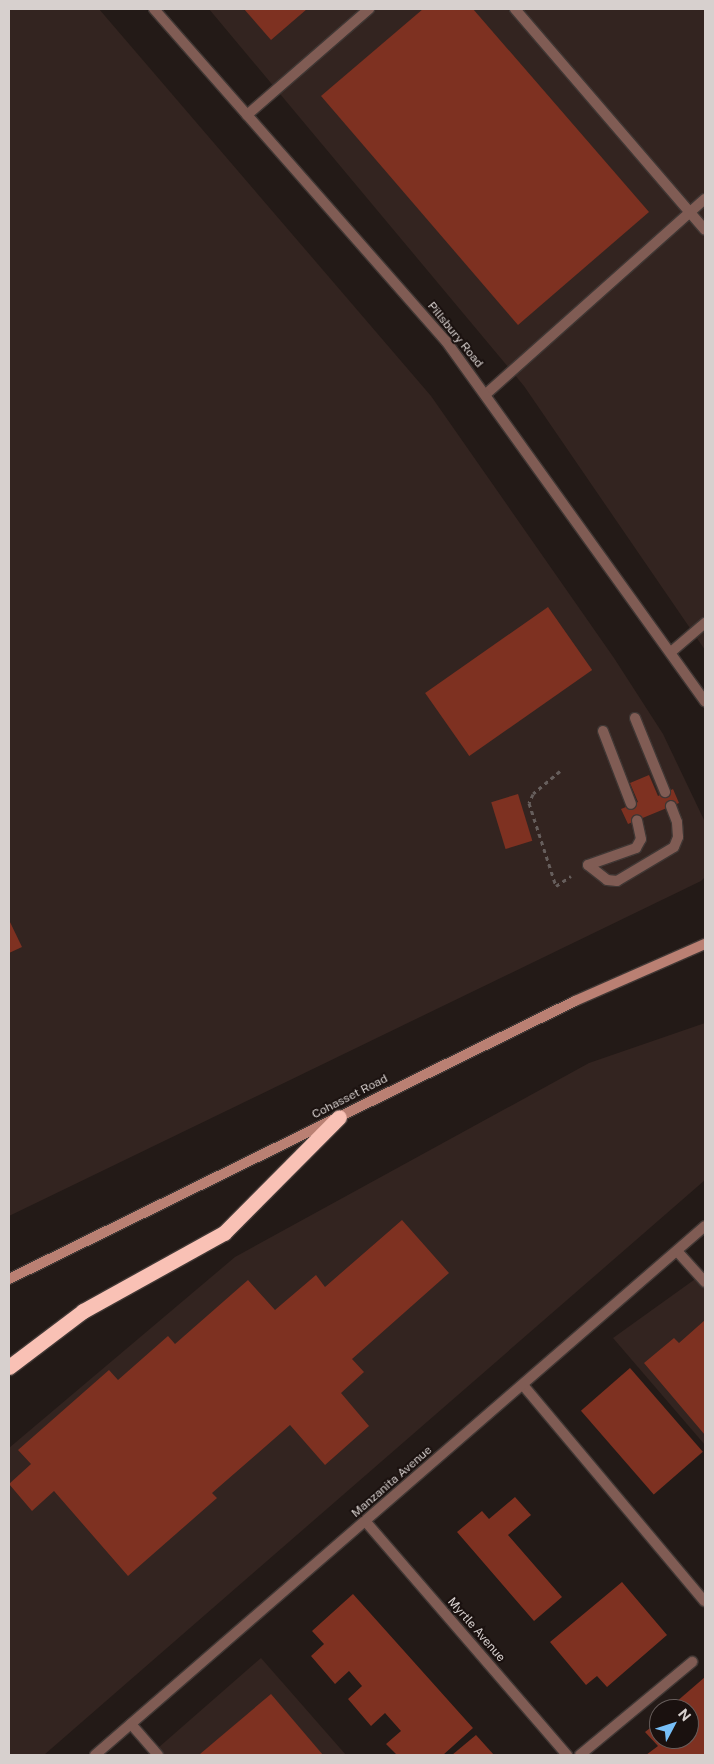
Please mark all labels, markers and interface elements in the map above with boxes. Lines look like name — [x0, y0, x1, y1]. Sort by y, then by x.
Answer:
street label: Pillsbury Road — [424, 299, 486, 371]
street label: Cohasset Road — [310, 1072, 390, 1122]
street label: Manzanita Avenue — [349, 1443, 435, 1521]
street label: Myrtle Avenue — [444, 1595, 508, 1665]
north arrow — [649, 1699, 699, 1749]
text: N — [675, 1706, 694, 1724]

